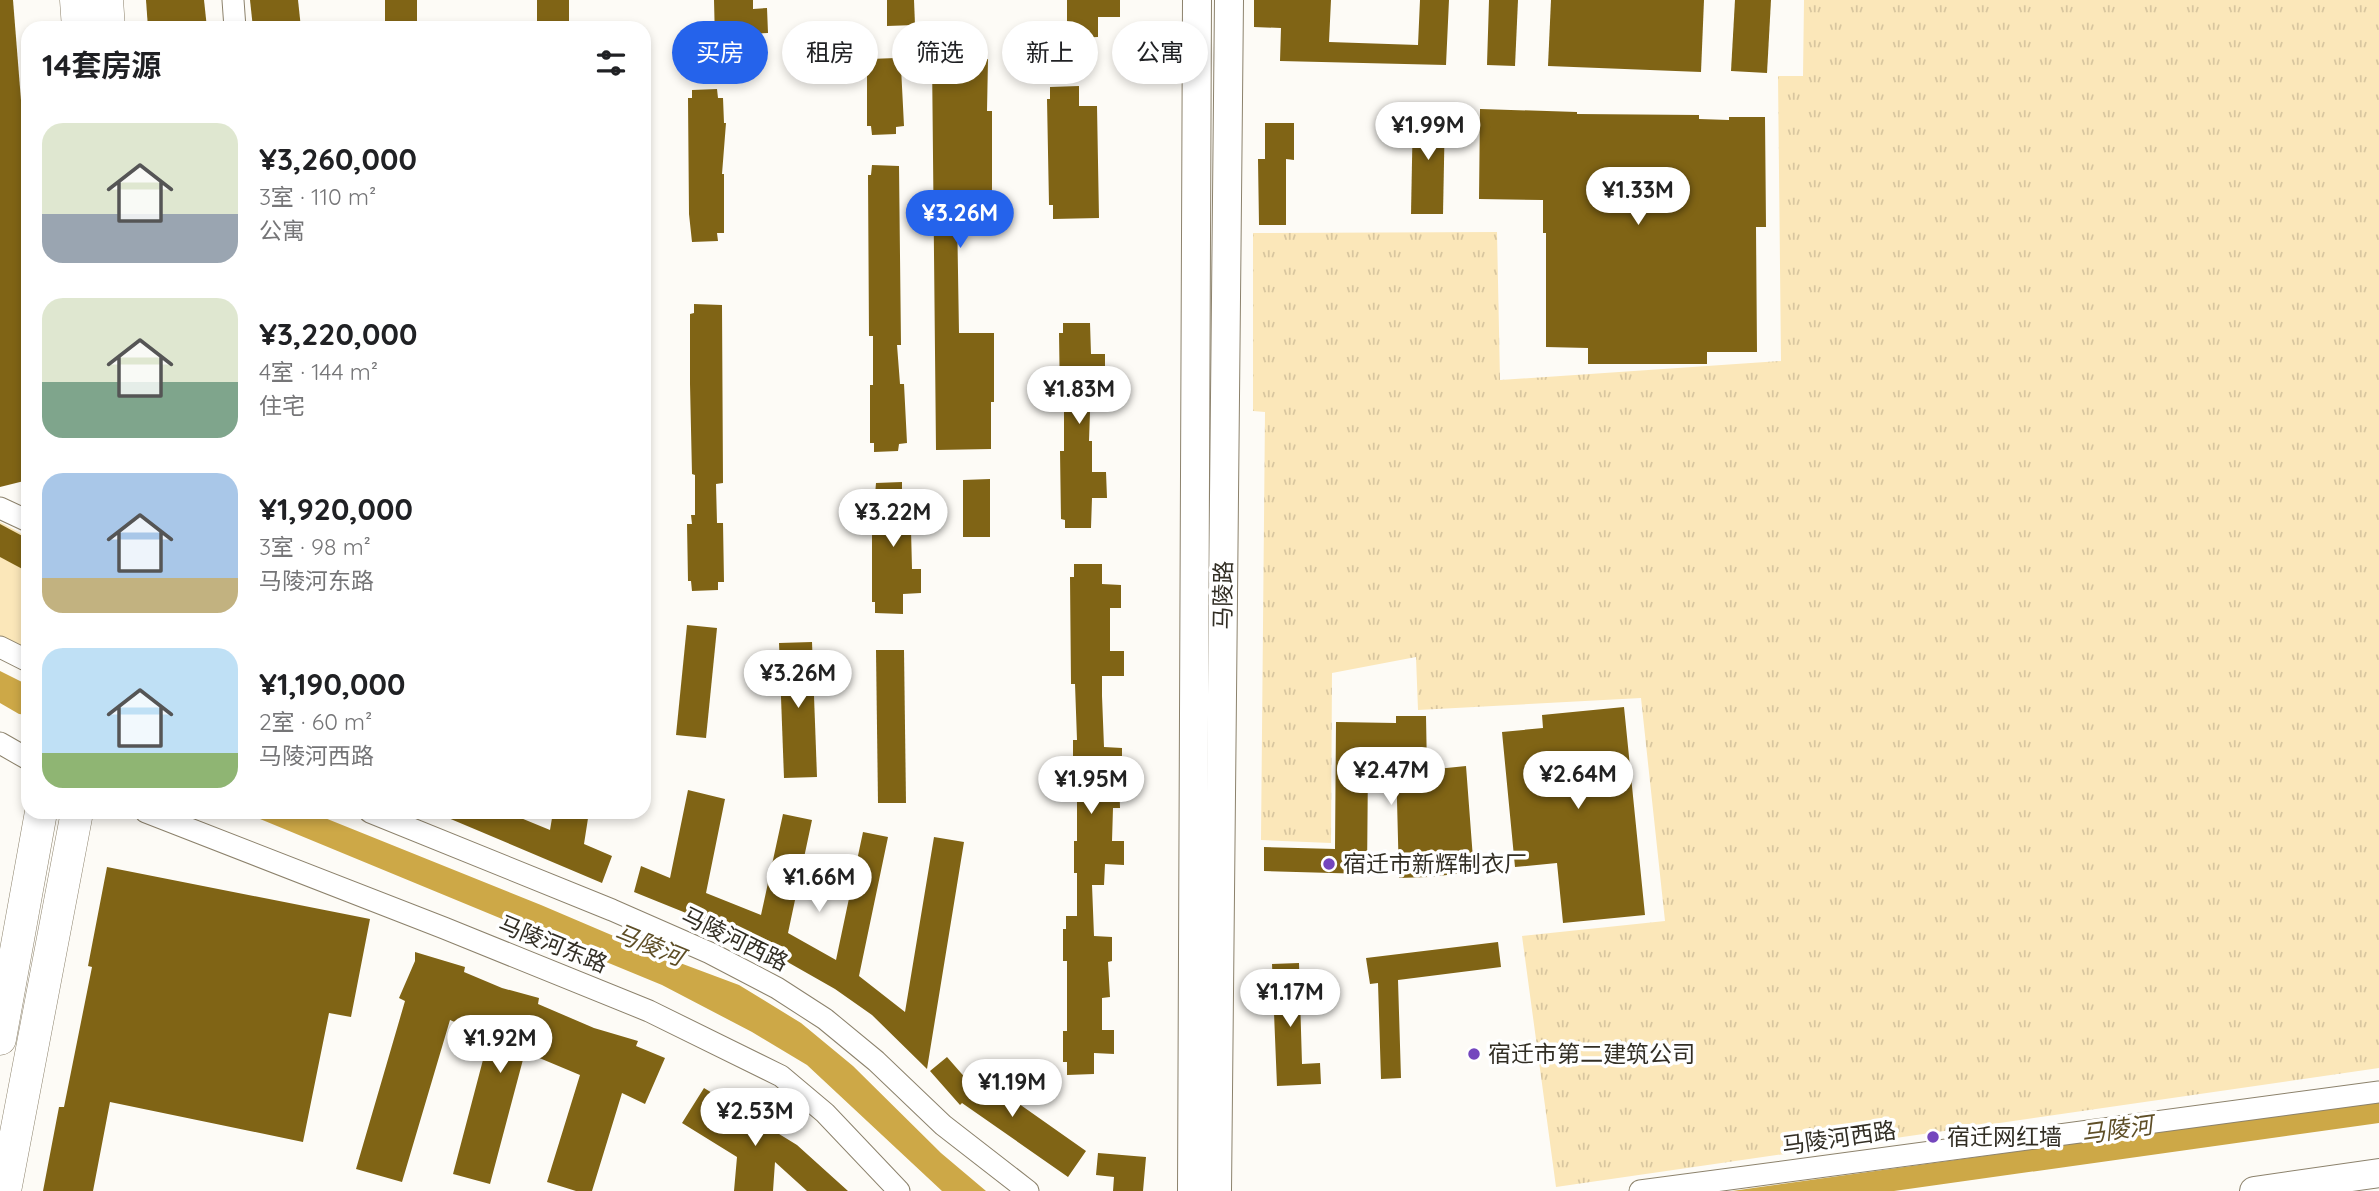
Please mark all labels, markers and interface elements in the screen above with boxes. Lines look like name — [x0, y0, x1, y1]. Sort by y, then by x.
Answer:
chip: 买房 — [672, 21, 768, 84]
chip: 租房 — [782, 21, 878, 84]
chip: 筛选 — [892, 21, 988, 84]
chip: 新上 — [1002, 21, 1098, 84]
chip: 公寓 — [1112, 21, 1208, 84]
icon: filters — [592, 44, 630, 82]
text: 14套房源 — [42, 46, 161, 84]
pin: ¥1.99M — [1371, 102, 1485, 162]
text: ¥1.99M — [1391, 110, 1465, 139]
text: ¥3,260,000 — [259, 140, 417, 178]
icon: home — [98, 151, 182, 235]
pin: ¥1.33M — [1581, 168, 1695, 227]
text: ¥1.33M — [1602, 175, 1674, 204]
text: 3室 · 110 m² — [259, 182, 376, 211]
pin: ¥3.26M — [903, 190, 1017, 250]
text: ¥3.26M — [922, 198, 998, 227]
text: 公寓 — [259, 216, 305, 245]
text: ¥3,220,000 — [259, 315, 417, 353]
icon: home — [98, 326, 182, 410]
text: 4室 · 144 m² — [259, 357, 378, 386]
pin: ¥1.83M — [1022, 366, 1136, 426]
text: ¥1.83M — [1043, 374, 1115, 403]
text: 住宅 — [259, 391, 305, 420]
text: ¥1,920,000 — [259, 490, 413, 528]
pin: ¥3.22M — [836, 490, 950, 549]
text: ¥3.22M — [855, 497, 931, 526]
icon: home — [98, 501, 182, 585]
text: 3室 · 98 m² — [259, 532, 371, 561]
street label: 马陵路 — [1207, 560, 1238, 630]
text: 马陵河东路 — [259, 566, 374, 595]
pin: ¥3.26M — [741, 650, 855, 710]
text: ¥3.26M — [760, 658, 836, 687]
text: ¥1,190,000 — [259, 665, 405, 703]
icon: home — [98, 676, 182, 760]
text: 2室 · 60 m² — [259, 707, 372, 736]
text: 马陵河西路 — [259, 741, 374, 770]
pin: ¥2.47M — [1334, 748, 1448, 807]
pin: ¥2.64M — [1521, 752, 1635, 811]
text: ¥2.47M — [1353, 755, 1429, 784]
pin: ¥1.95M — [1034, 756, 1148, 816]
text: ¥2.64M — [1539, 759, 1617, 788]
text: ¥1.95M — [1054, 764, 1128, 793]
place label: 宿迁市新辉制衣厂 — [1343, 849, 1527, 878]
pin: ¥1.66M — [762, 855, 876, 914]
marker: 宿迁市新辉制衣厂 — [1321, 856, 1337, 872]
text: ¥1.66M — [783, 862, 855, 891]
street label: 马陵河西路 — [677, 900, 793, 977]
street label: 马陵河东路 — [494, 909, 612, 979]
water label: 马陵河 — [610, 917, 692, 973]
pin: ¥1.17M — [1233, 970, 1347, 1029]
text: ¥1.17M — [1256, 977, 1324, 1006]
pin: ¥1.92M — [443, 1016, 557, 1075]
text: ¥1.92M — [463, 1023, 537, 1052]
place label: 宿迁市第二建筑公司 — [1488, 1039, 1695, 1068]
marker: 宿迁市第二建筑公司 — [1466, 1046, 1482, 1062]
pin: ¥1.19M — [955, 1060, 1069, 1119]
text: ¥1.19M — [978, 1067, 1046, 1096]
pin: ¥2.53M — [698, 1088, 812, 1148]
text: ¥2.53M — [717, 1096, 793, 1125]
water label: 马陵河 — [2079, 1109, 2159, 1149]
street label: 马陵河西路 — [1780, 1115, 1898, 1160]
place label: 宿迁网红墙 — [1947, 1122, 2062, 1151]
marker: 宿迁网红墙 — [1925, 1129, 1941, 1145]

